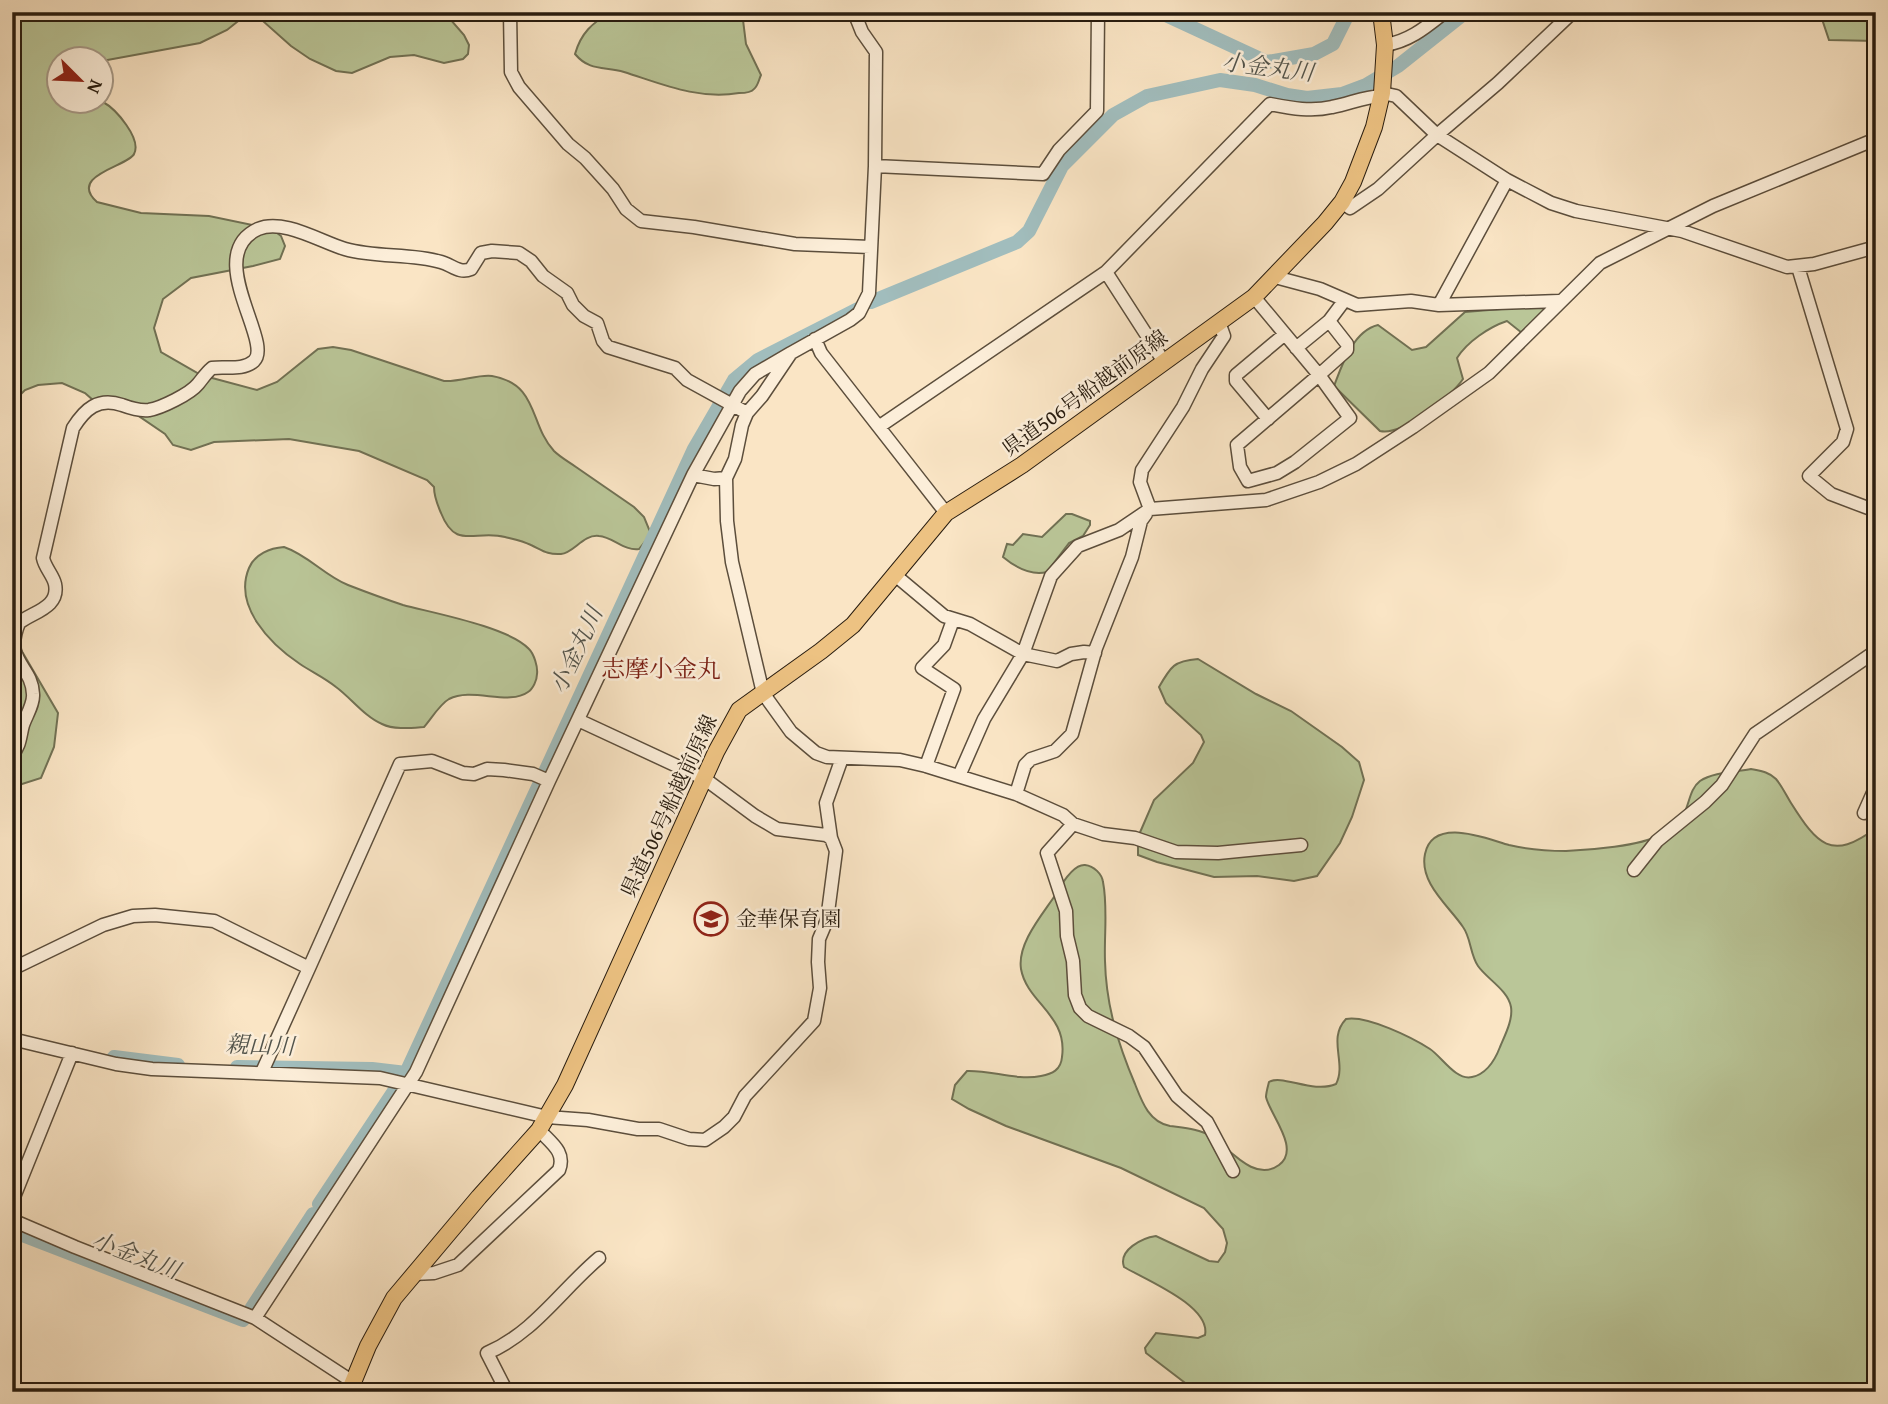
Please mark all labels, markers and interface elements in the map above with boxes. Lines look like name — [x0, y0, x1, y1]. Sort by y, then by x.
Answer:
water label: 小金丸川 — [1220, 45, 1319, 89]
north arrow — [46, 46, 116, 116]
text: N — [80, 75, 111, 99]
street label: 県道506号船越前原線 — [995, 322, 1174, 463]
water label: 小金丸川 — [541, 598, 611, 698]
district label: 志摩小金丸 — [601, 651, 721, 686]
street label: 県道506号船越前原線 — [613, 709, 725, 902]
school or university icon: 金華保育園 — [692, 900, 730, 938]
place label: 金華保育園 — [736, 903, 841, 934]
water label: 親山川 — [225, 1027, 298, 1062]
water label: 小金丸川 — [87, 1223, 188, 1287]

